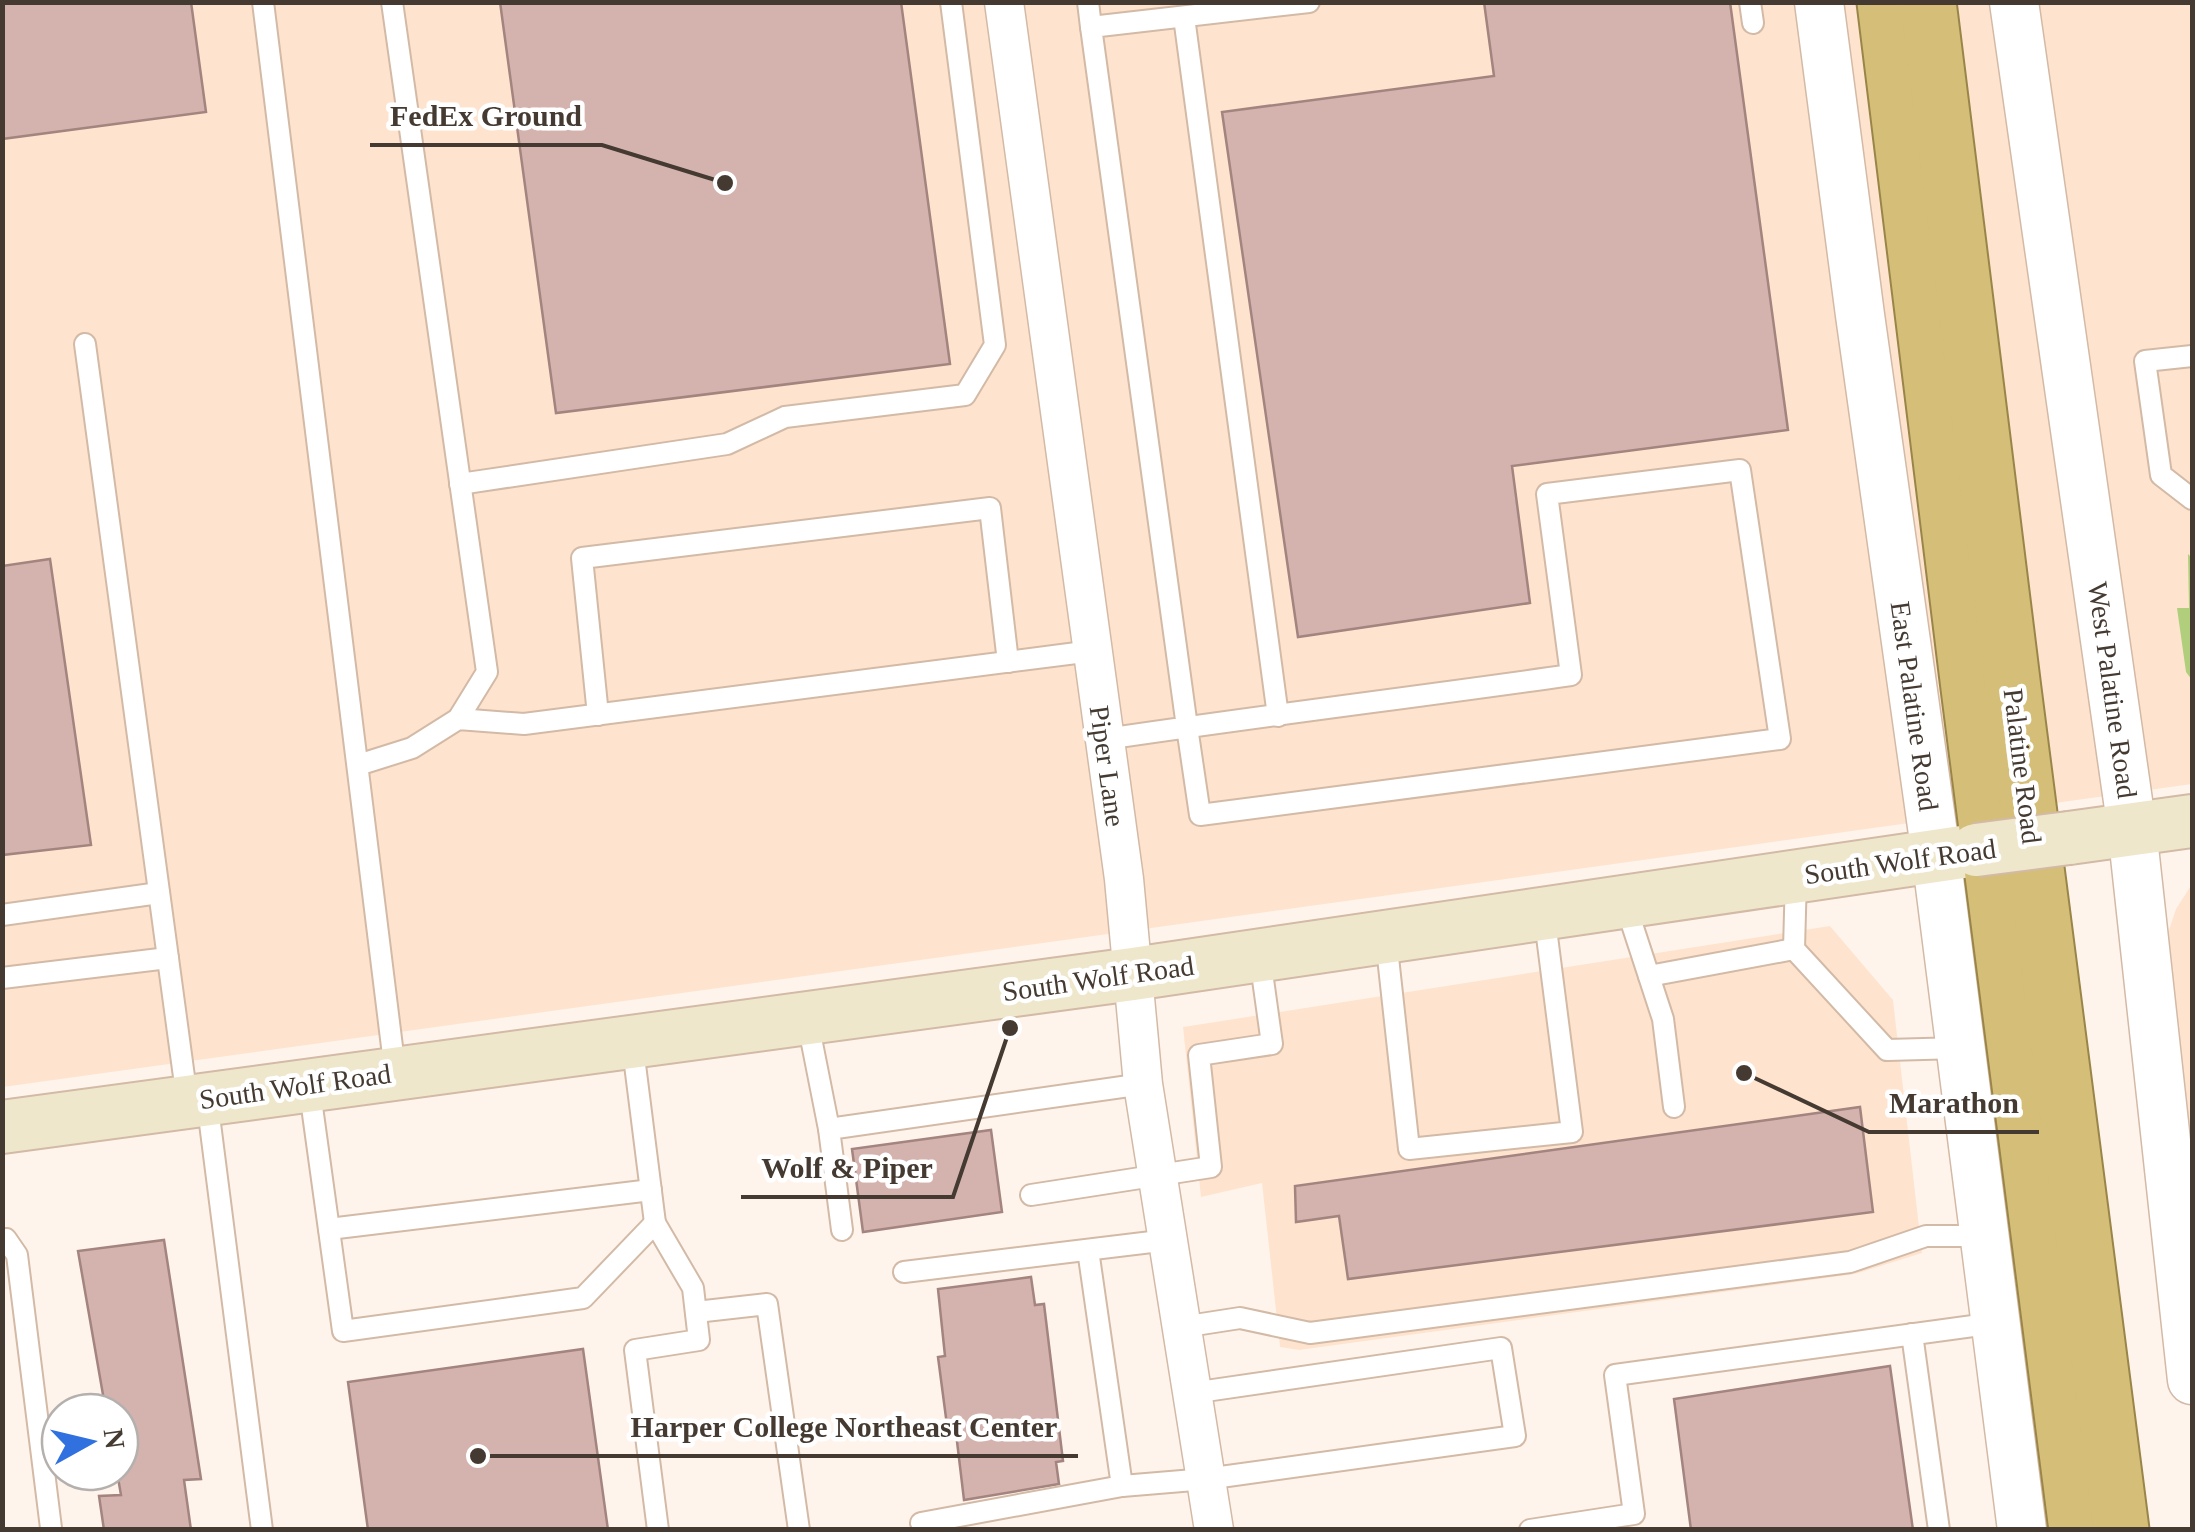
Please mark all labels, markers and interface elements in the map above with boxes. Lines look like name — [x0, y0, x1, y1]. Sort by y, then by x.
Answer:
callout: FedEx Ground — [370, 85, 602, 145]
text: FedEx Ground — [390, 99, 582, 132]
street label: West Palatine Road — [2082, 580, 2143, 800]
street label: East Palatine Road — [1884, 599, 1945, 813]
street label: Palatine Road — [1998, 687, 2047, 846]
street label: Piper Lane — [1084, 703, 1131, 829]
street label: South Wolf Road — [1802, 833, 1998, 890]
street label: South Wolf Road — [1000, 950, 1196, 1007]
street label: South Wolf Road — [197, 1058, 393, 1115]
callout: Marathon — [1869, 1072, 2039, 1132]
text: Marathon — [1889, 1086, 2019, 1119]
callout: Wolf & Piper — [741, 1137, 953, 1197]
text: Wolf & Piper — [761, 1151, 933, 1184]
north arrow — [40, 1392, 140, 1492]
callout: Harper College Northeast Center — [610, 1396, 1078, 1456]
text: Harper College Northeast Center — [631, 1410, 1057, 1443]
text: N — [98, 1426, 131, 1451]

